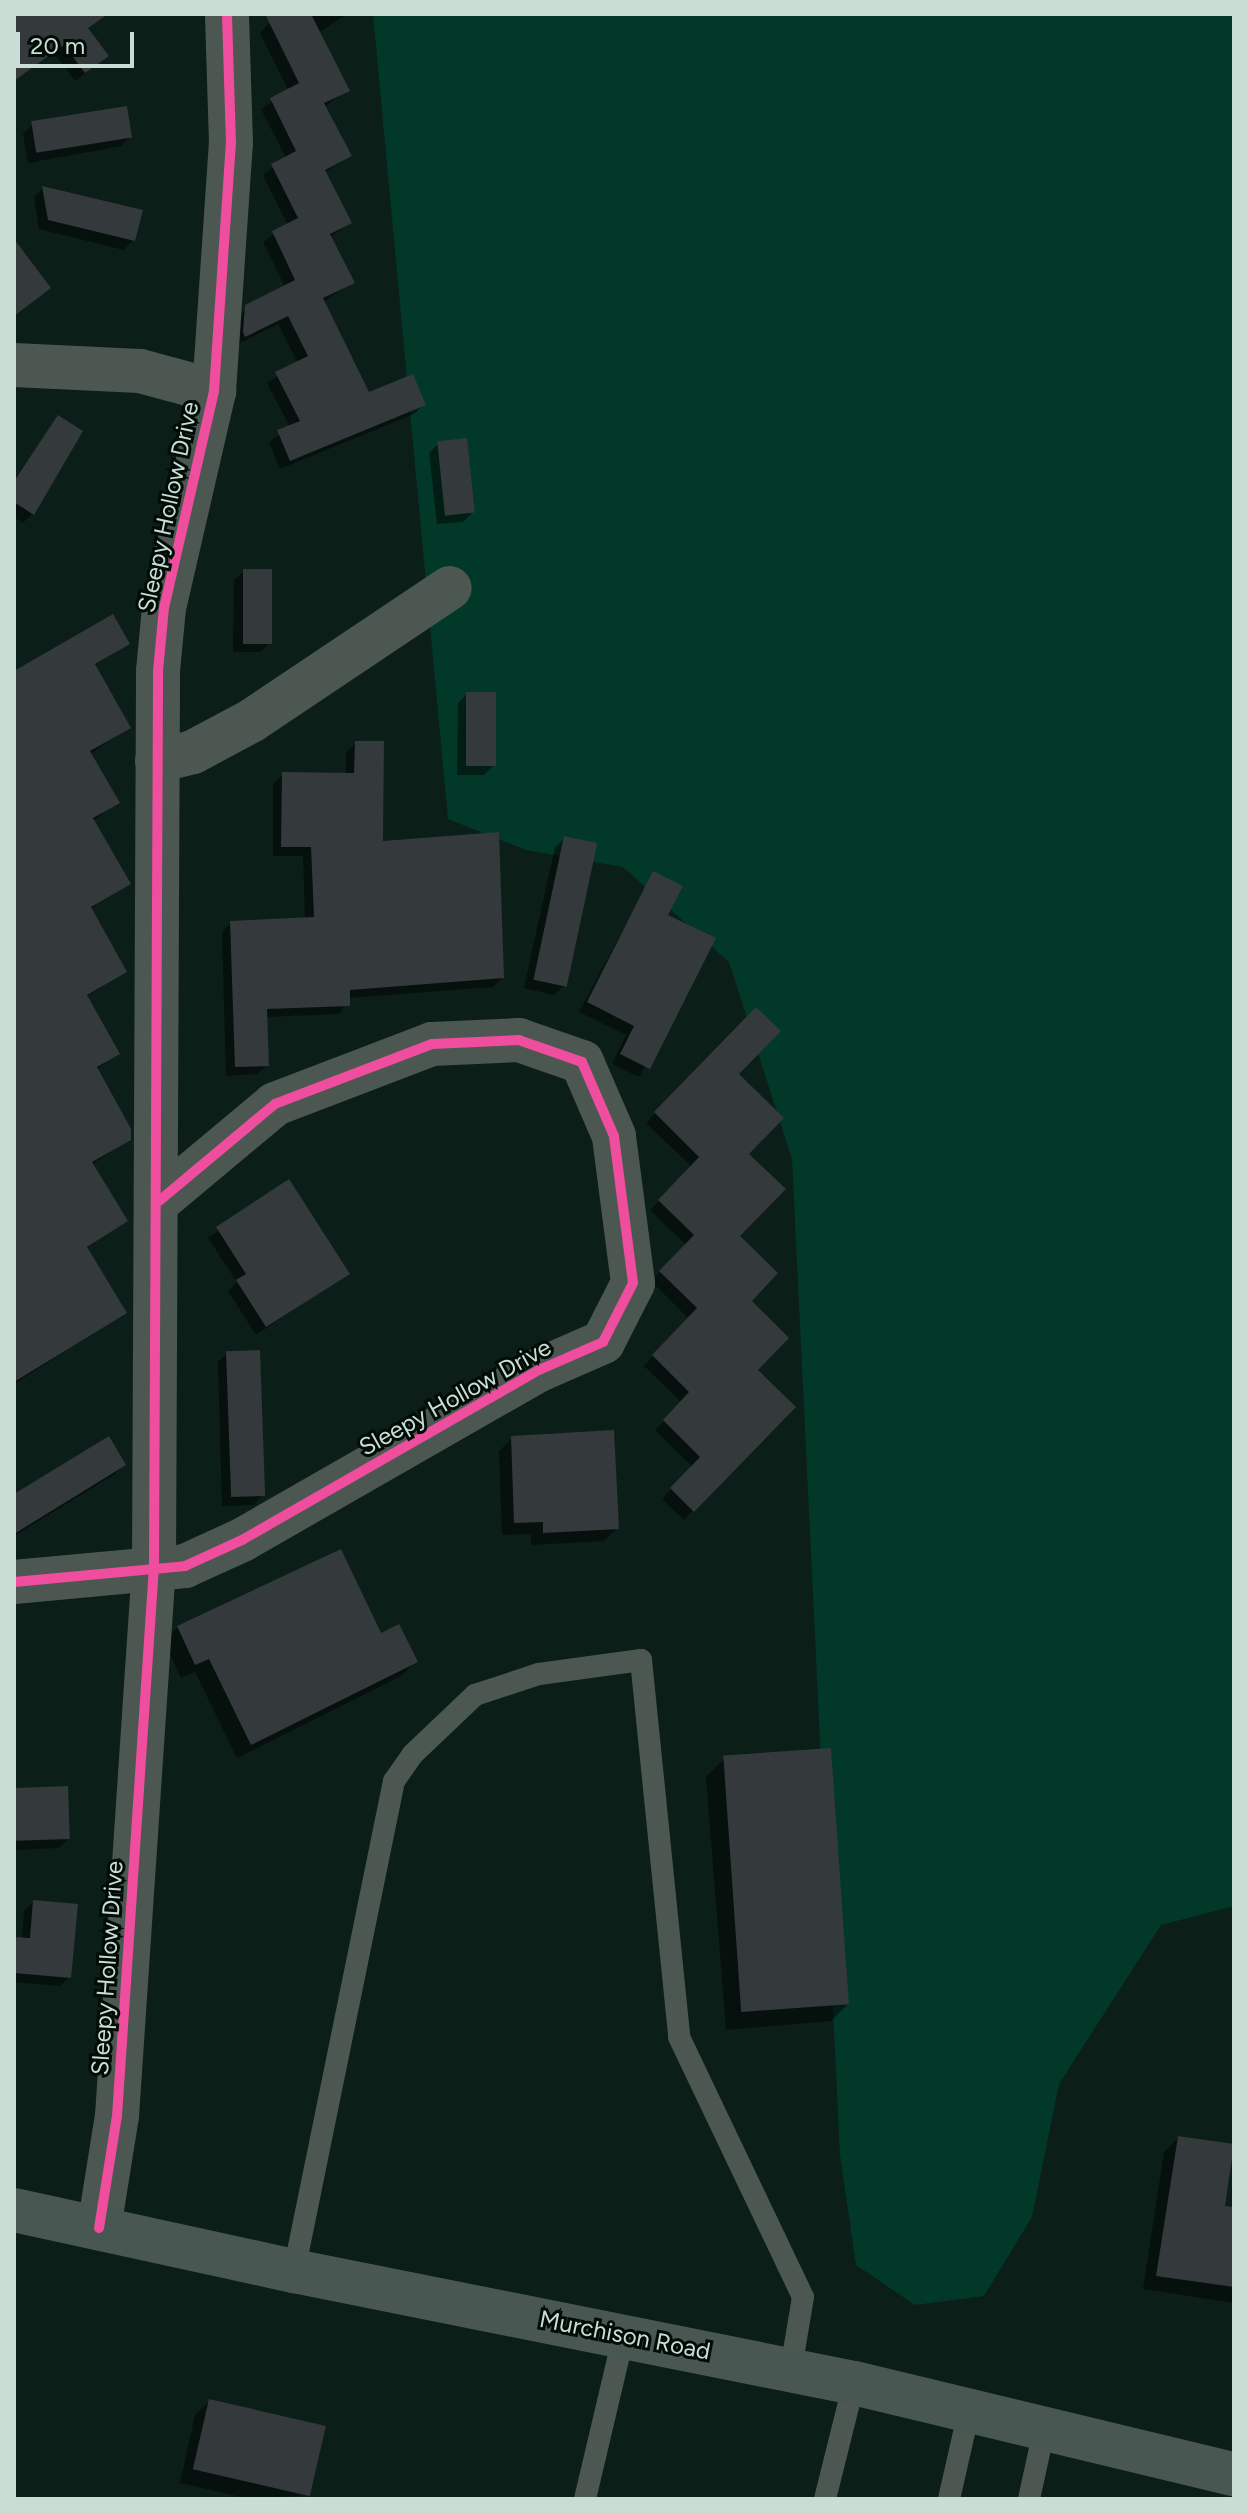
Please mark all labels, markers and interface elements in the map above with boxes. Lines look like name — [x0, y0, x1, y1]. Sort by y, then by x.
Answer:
scale bar — [20, 16, 138, 66]
text: 20 m — [30, 31, 85, 60]
street label: Sleepy Hollow Drive — [132, 399, 204, 615]
street label: Sleepy Hollow Drive — [354, 1332, 556, 1462]
street label: Sleepy Hollow Drive — [85, 1860, 129, 2076]
street label: Murchison Road — [537, 2304, 713, 2366]

